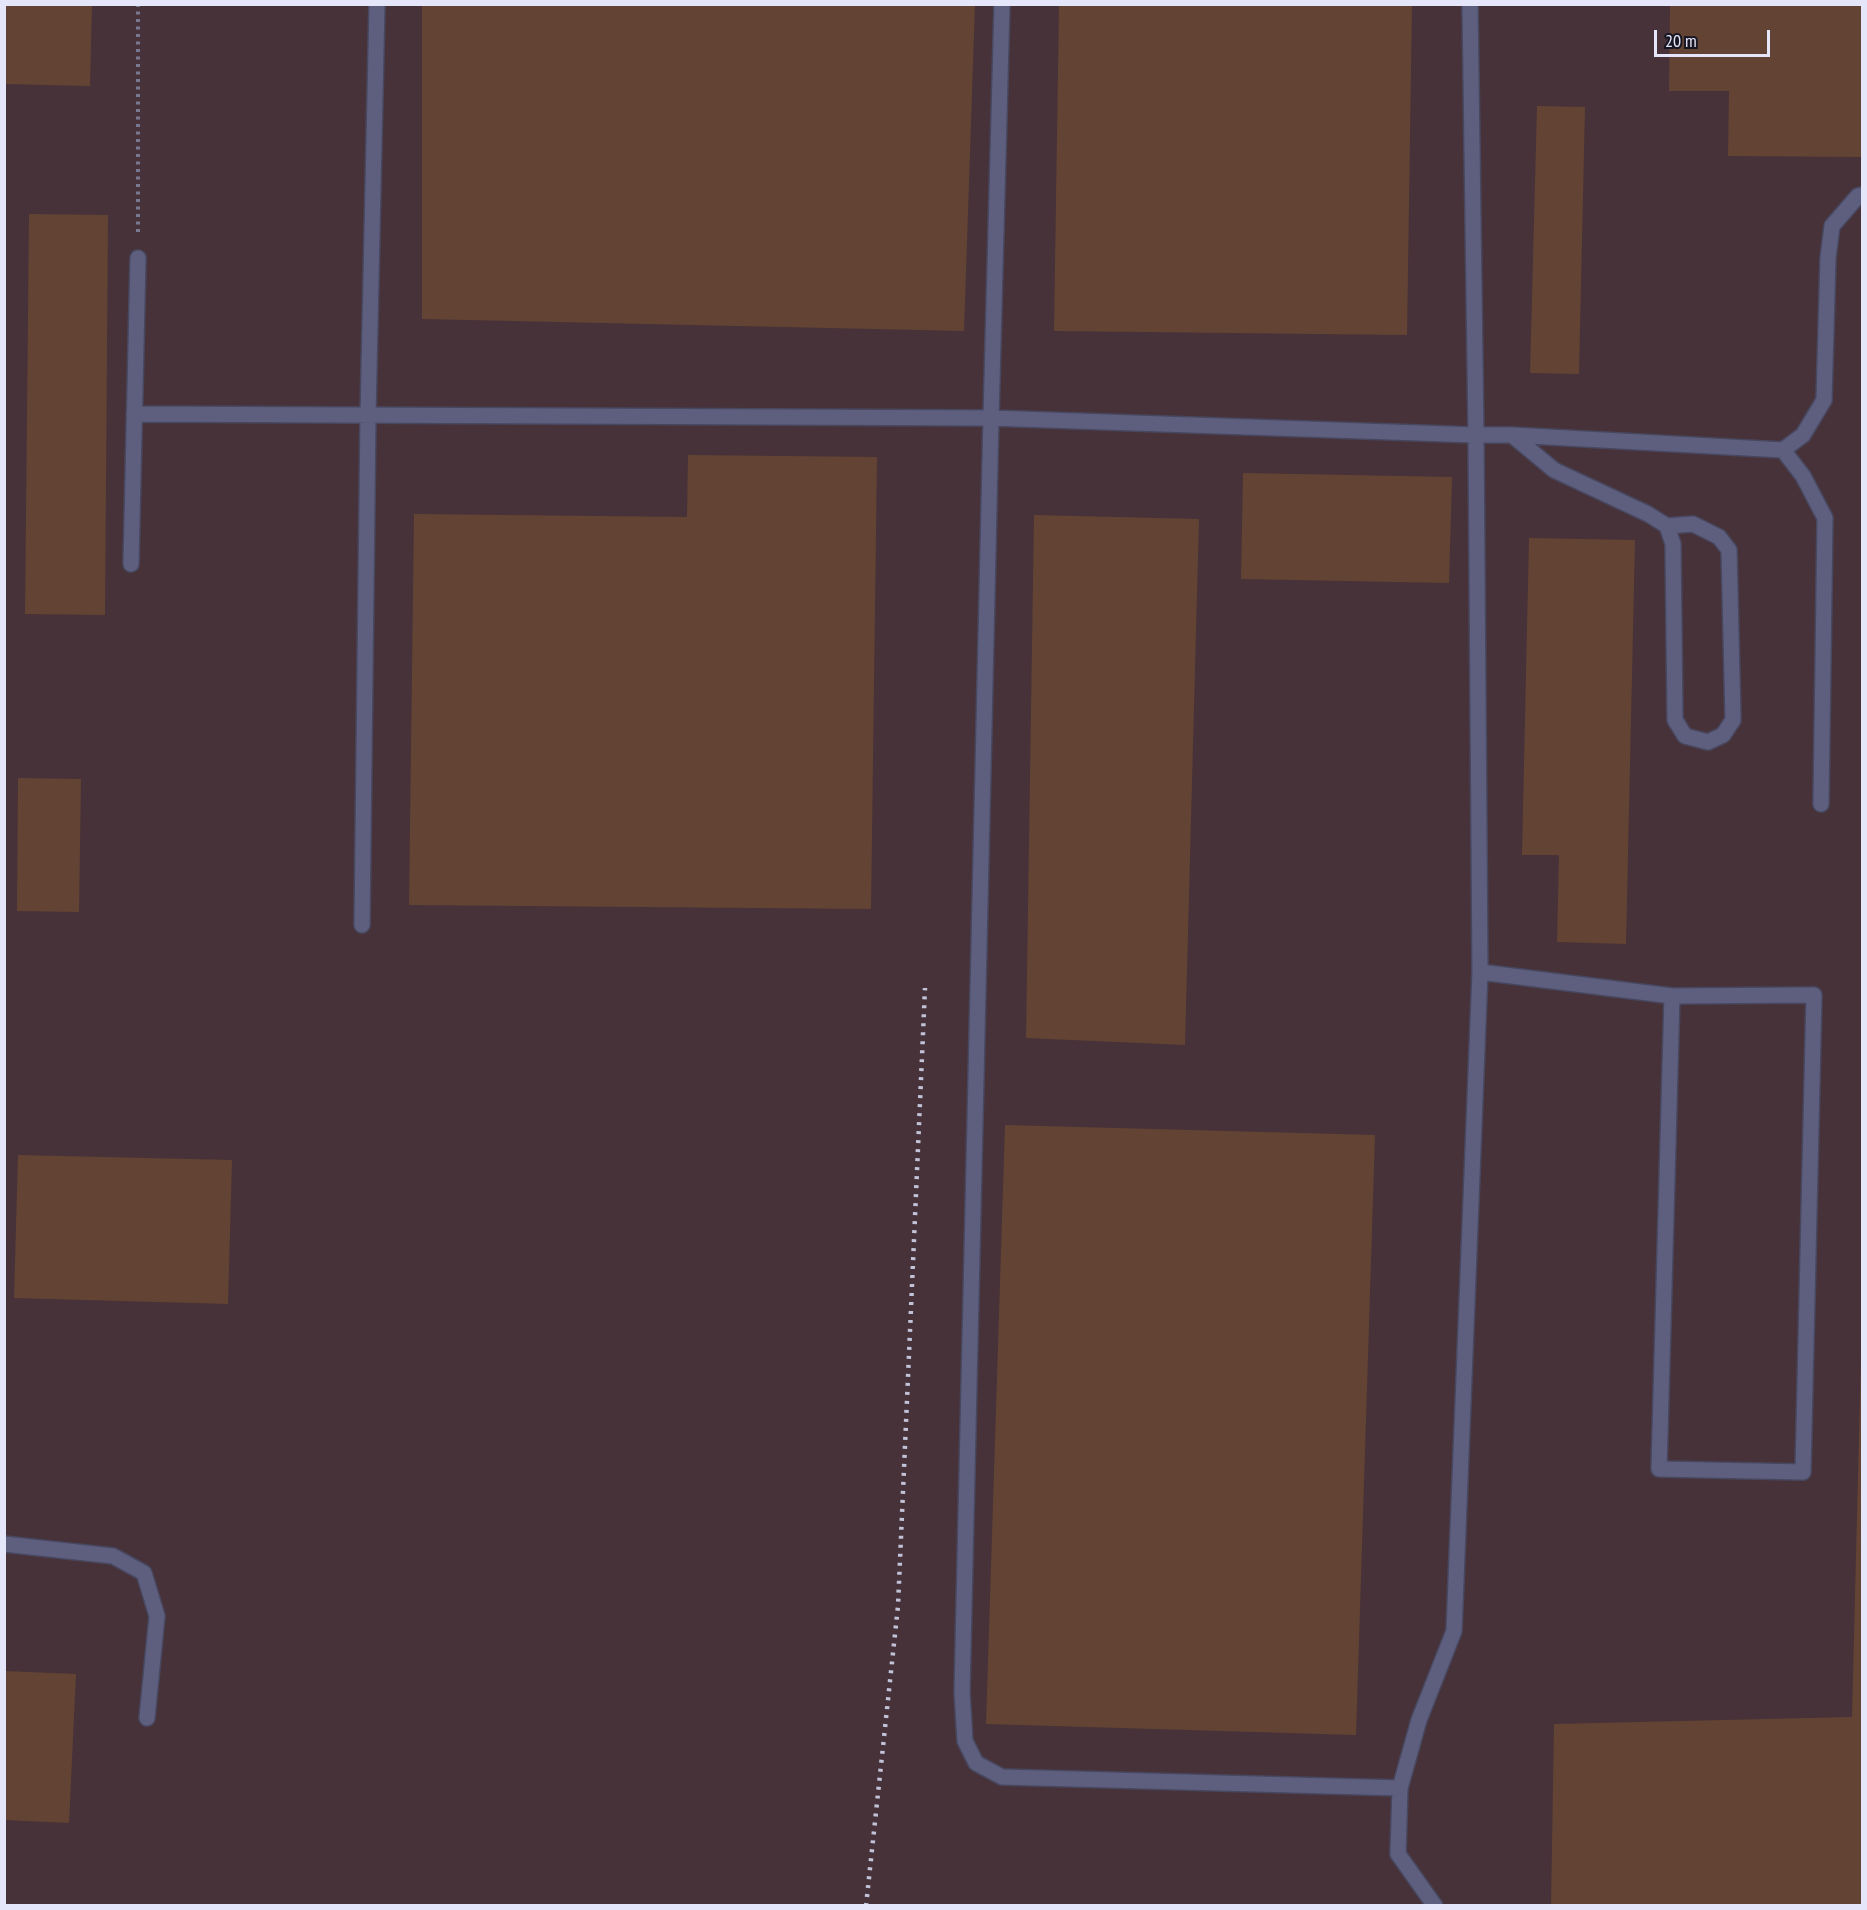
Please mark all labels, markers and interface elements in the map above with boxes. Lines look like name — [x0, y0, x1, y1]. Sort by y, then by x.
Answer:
scale bar — [1657, 18, 1772, 56]
text: 20 m — [1665, 29, 1697, 52]

